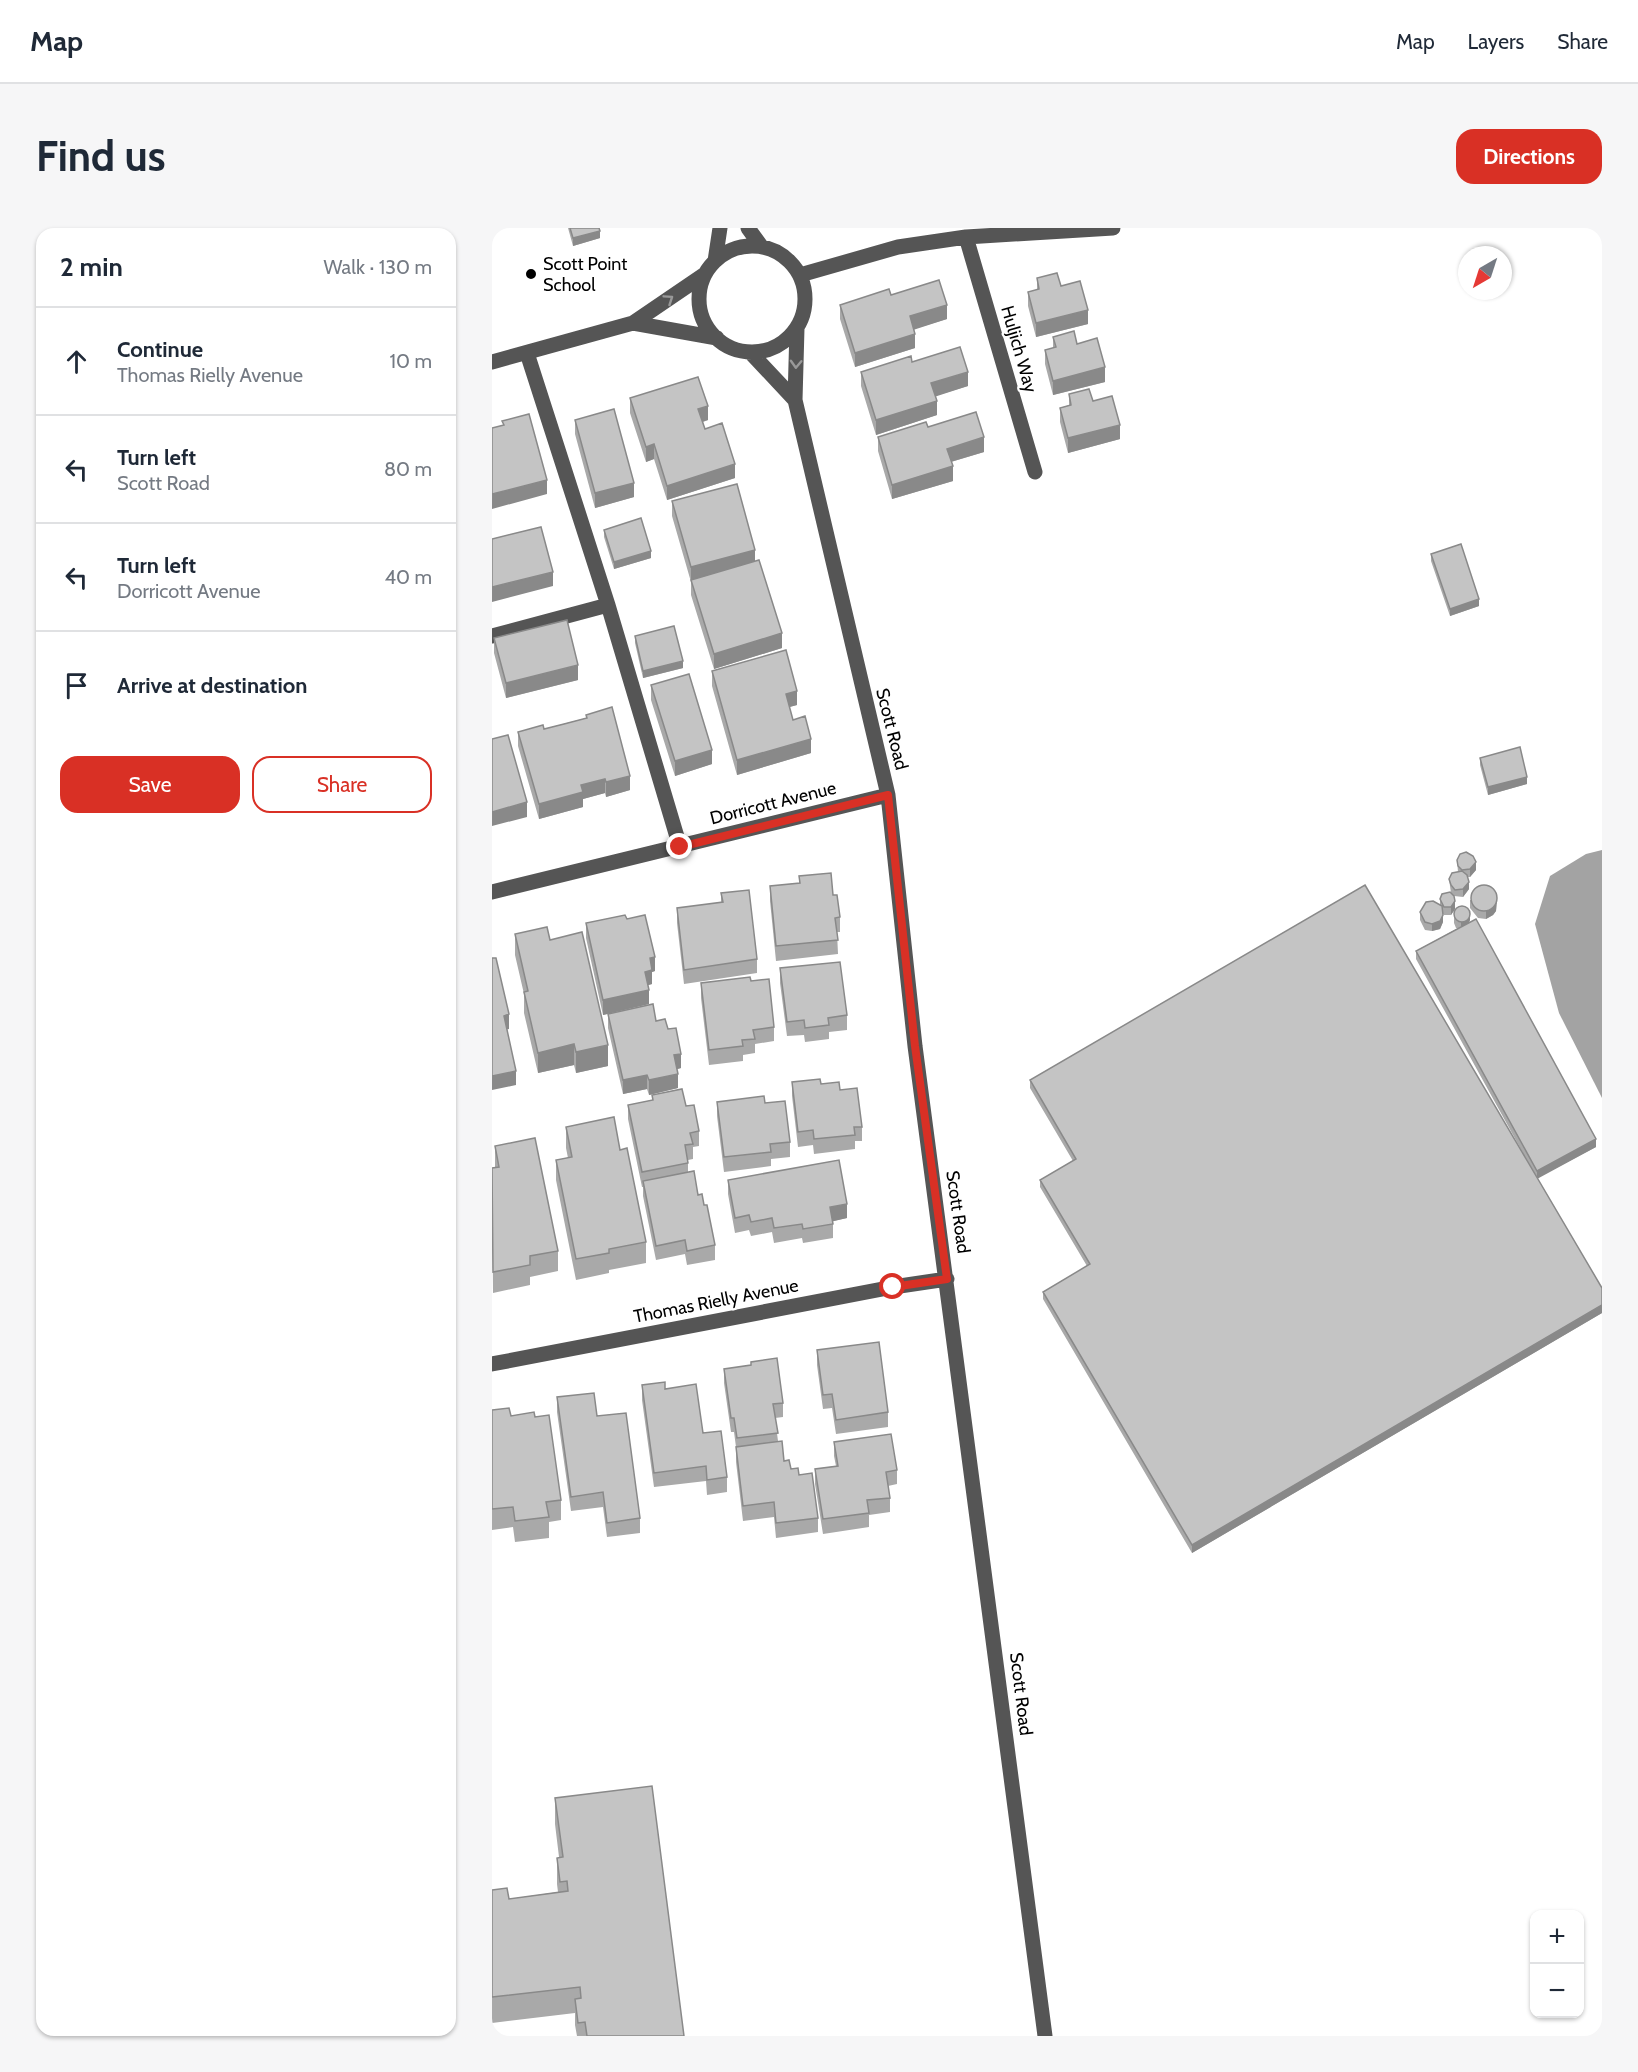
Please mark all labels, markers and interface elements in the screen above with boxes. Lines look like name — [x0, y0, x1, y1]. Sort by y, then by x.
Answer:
text: Map — [30, 24, 83, 58]
text: Map — [1396, 29, 1435, 54]
text: Layers — [1468, 29, 1524, 54]
text: Share — [1557, 29, 1608, 54]
button: Directions — [1456, 129, 1602, 184]
text: Find us — [36, 130, 165, 182]
north arrow — [1458, 246, 1512, 300]
text: 2 min — [60, 251, 123, 283]
place label: Scott Point School — [543, 253, 627, 296]
text: Walk · 130 m — [324, 255, 432, 279]
marker: Scott Point School — [524, 267, 538, 281]
one-way arrow — [663, 295, 674, 306]
street label: Huljich Way — [996, 303, 1042, 395]
text: Continue — [117, 336, 203, 363]
icon: ahead — [60, 345, 93, 378]
text: 10 m — [389, 349, 432, 373]
one-way arrow — [789, 360, 802, 369]
text: Thomas Rielly Avenue — [117, 363, 303, 387]
text: Turn left — [117, 444, 196, 471]
icon: left — [60, 453, 93, 486]
text: 80 m — [384, 457, 432, 481]
text: Scott Road — [117, 471, 210, 495]
text: Turn left — [117, 552, 196, 579]
icon: left — [60, 561, 93, 594]
text: 40 m — [384, 565, 432, 589]
text: Dorricott Avenue — [117, 579, 261, 603]
icon: arrive — [60, 669, 93, 702]
text: Arrive at destination — [117, 672, 307, 699]
street label: Scott Road — [871, 686, 913, 772]
button: Save — [60, 756, 240, 813]
button: Share — [252, 756, 432, 813]
street label: Dorricott Avenue — [708, 777, 838, 829]
route end — [666, 833, 692, 859]
street label: Scott Road — [941, 1169, 975, 1255]
route start — [879, 1273, 905, 1299]
street label: Thomas Rielly Avenue — [632, 1274, 800, 1328]
street label: Scott Road — [1005, 1651, 1037, 1737]
map controls — [1530, 1910, 1584, 2018]
button: + — [1530, 1910, 1584, 1964]
button: − — [1530, 1964, 1584, 2018]

